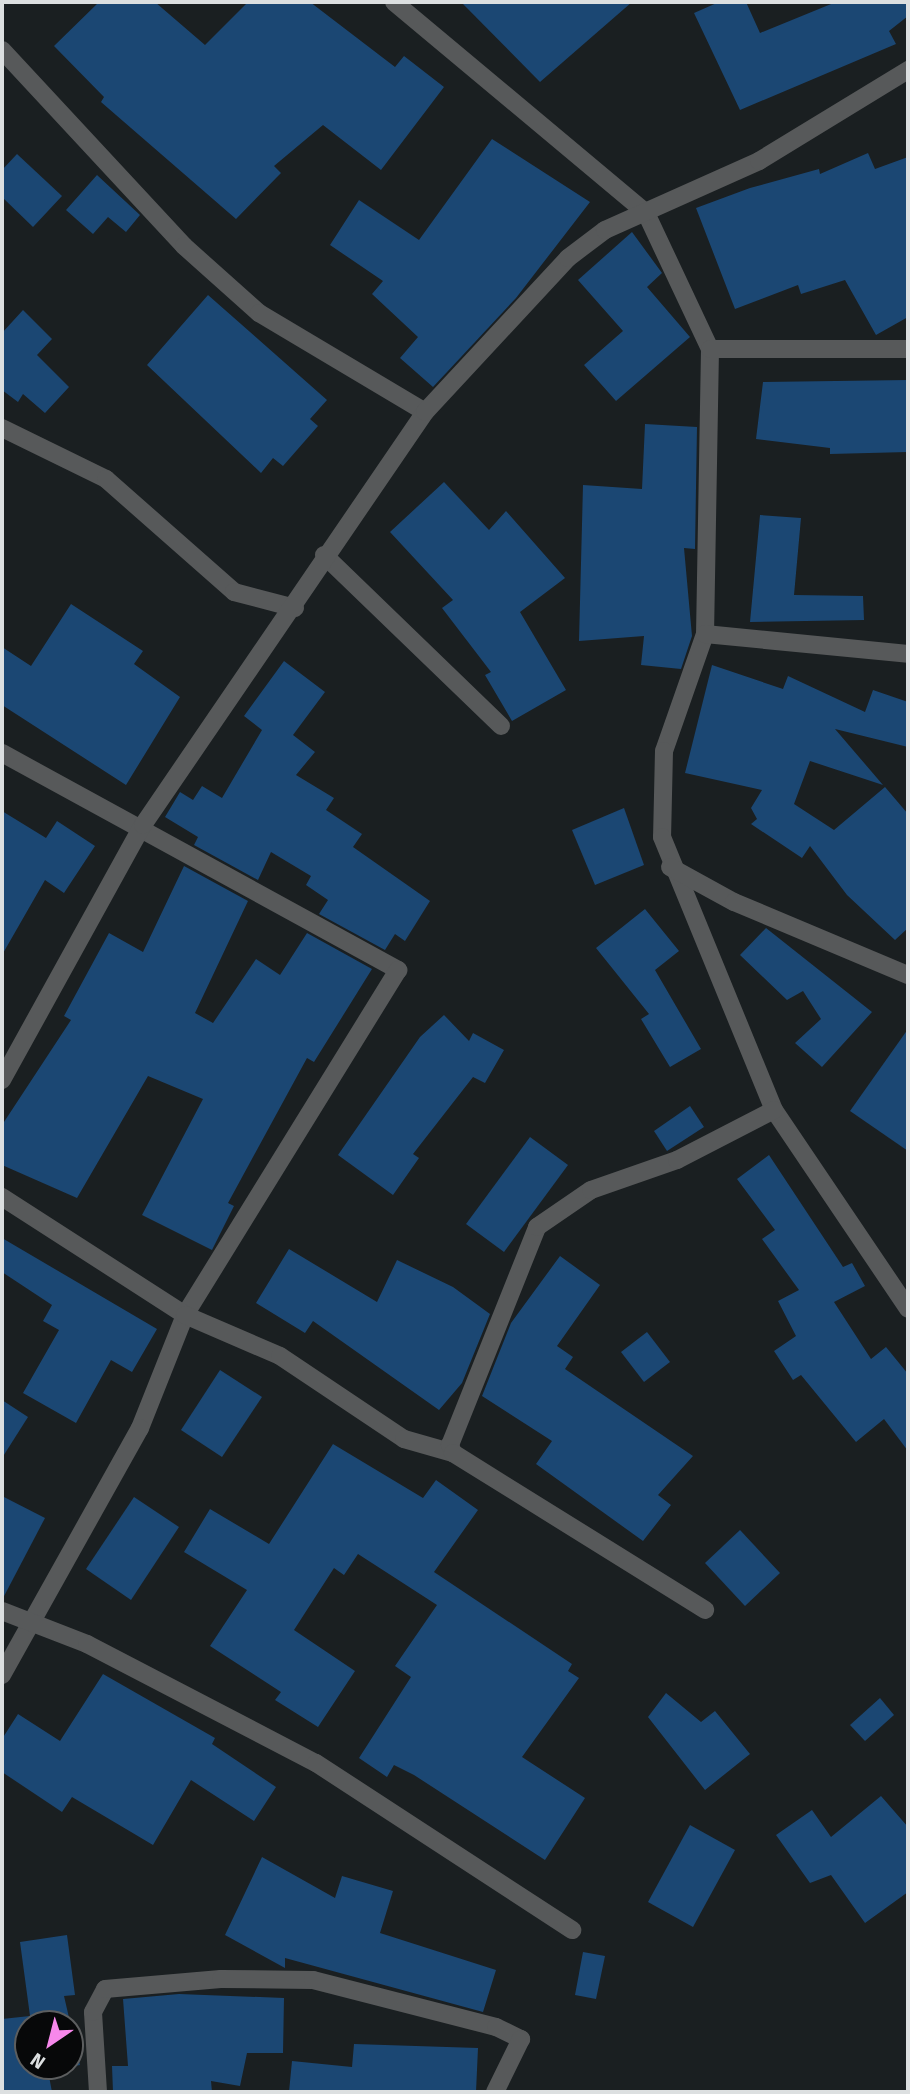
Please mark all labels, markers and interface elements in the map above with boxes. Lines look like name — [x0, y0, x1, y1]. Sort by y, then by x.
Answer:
north arrow — [14, 2010, 84, 2080]
text: N — [26, 2048, 50, 2074]

